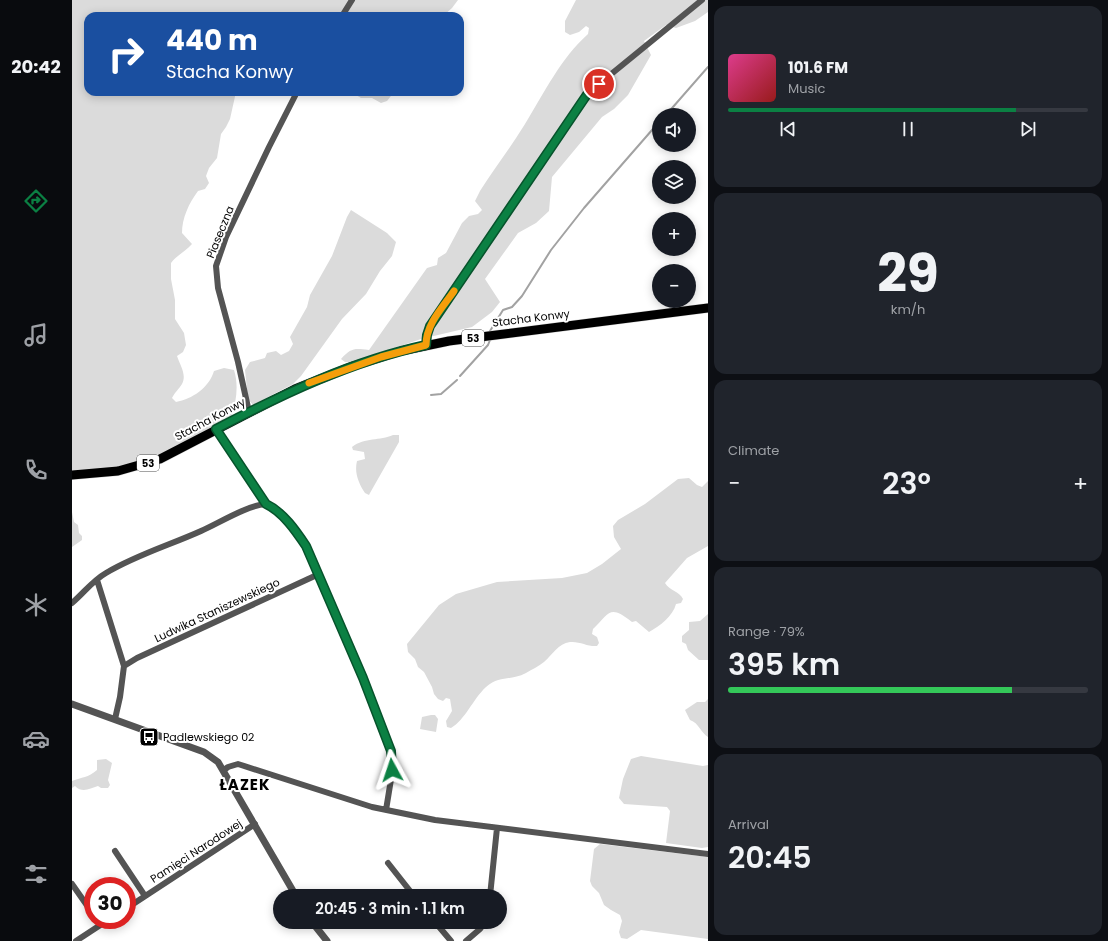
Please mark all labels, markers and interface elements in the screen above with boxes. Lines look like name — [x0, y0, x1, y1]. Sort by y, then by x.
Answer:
text: 440 m — [166, 21, 258, 60]
icon: right — [100, 28, 152, 80]
text: 20:42 — [11, 54, 61, 79]
text: 101.6 FM — [788, 57, 848, 78]
text: Stacha Konwy — [166, 59, 293, 84]
pin — [582, 67, 616, 101]
icon: arrive — [588, 73, 610, 95]
text: Music — [788, 79, 825, 98]
map controls — [652, 108, 696, 308]
button: sound — [652, 108, 696, 152]
icon: previous — [777, 118, 799, 140]
icon: pause — [897, 118, 919, 140]
icon: next — [1017, 118, 1039, 140]
button: layers — [652, 160, 696, 204]
icon: directions — [22, 187, 50, 215]
street label: Piaseczna — [202, 203, 238, 261]
button: + — [652, 212, 696, 256]
text: 29 — [877, 237, 939, 310]
button: − — [652, 264, 696, 308]
text: km/h — [891, 300, 925, 319]
street label: Stacha Konwy — [491, 305, 571, 331]
icon: music — [22, 321, 50, 349]
road number: 53 — [462, 330, 484, 346]
street label: Stacha Konwy — [172, 393, 249, 444]
text: Climate — [728, 441, 779, 460]
road number: 53 — [137, 455, 159, 471]
icon: phone — [22, 456, 50, 484]
text: 23° — [882, 462, 931, 505]
text: − — [728, 468, 740, 499]
text: + — [1073, 468, 1088, 499]
street label: Ludwika Staniszewskiego — [152, 574, 282, 646]
icon: climate — [22, 591, 50, 619]
text: Range · 79% — [728, 622, 805, 641]
text: 395 km — [728, 643, 840, 686]
icon: car — [22, 725, 50, 753]
bus stop icon: Padlewskiego 02 — [138, 726, 160, 748]
place label: Padlewskiego 02 — [163, 729, 254, 745]
position arrow — [371, 749, 413, 791]
district label: ŁAZEK — [220, 774, 270, 795]
street label: Pamięci Narodowej — [147, 815, 245, 887]
text: Arrival — [728, 815, 769, 834]
text: 20:45 — [728, 836, 812, 879]
icon: filters — [22, 860, 50, 888]
speed limit sign: 30 — [84, 877, 136, 929]
text: 20:45 · 3 min · 1.1 km — [315, 898, 465, 919]

